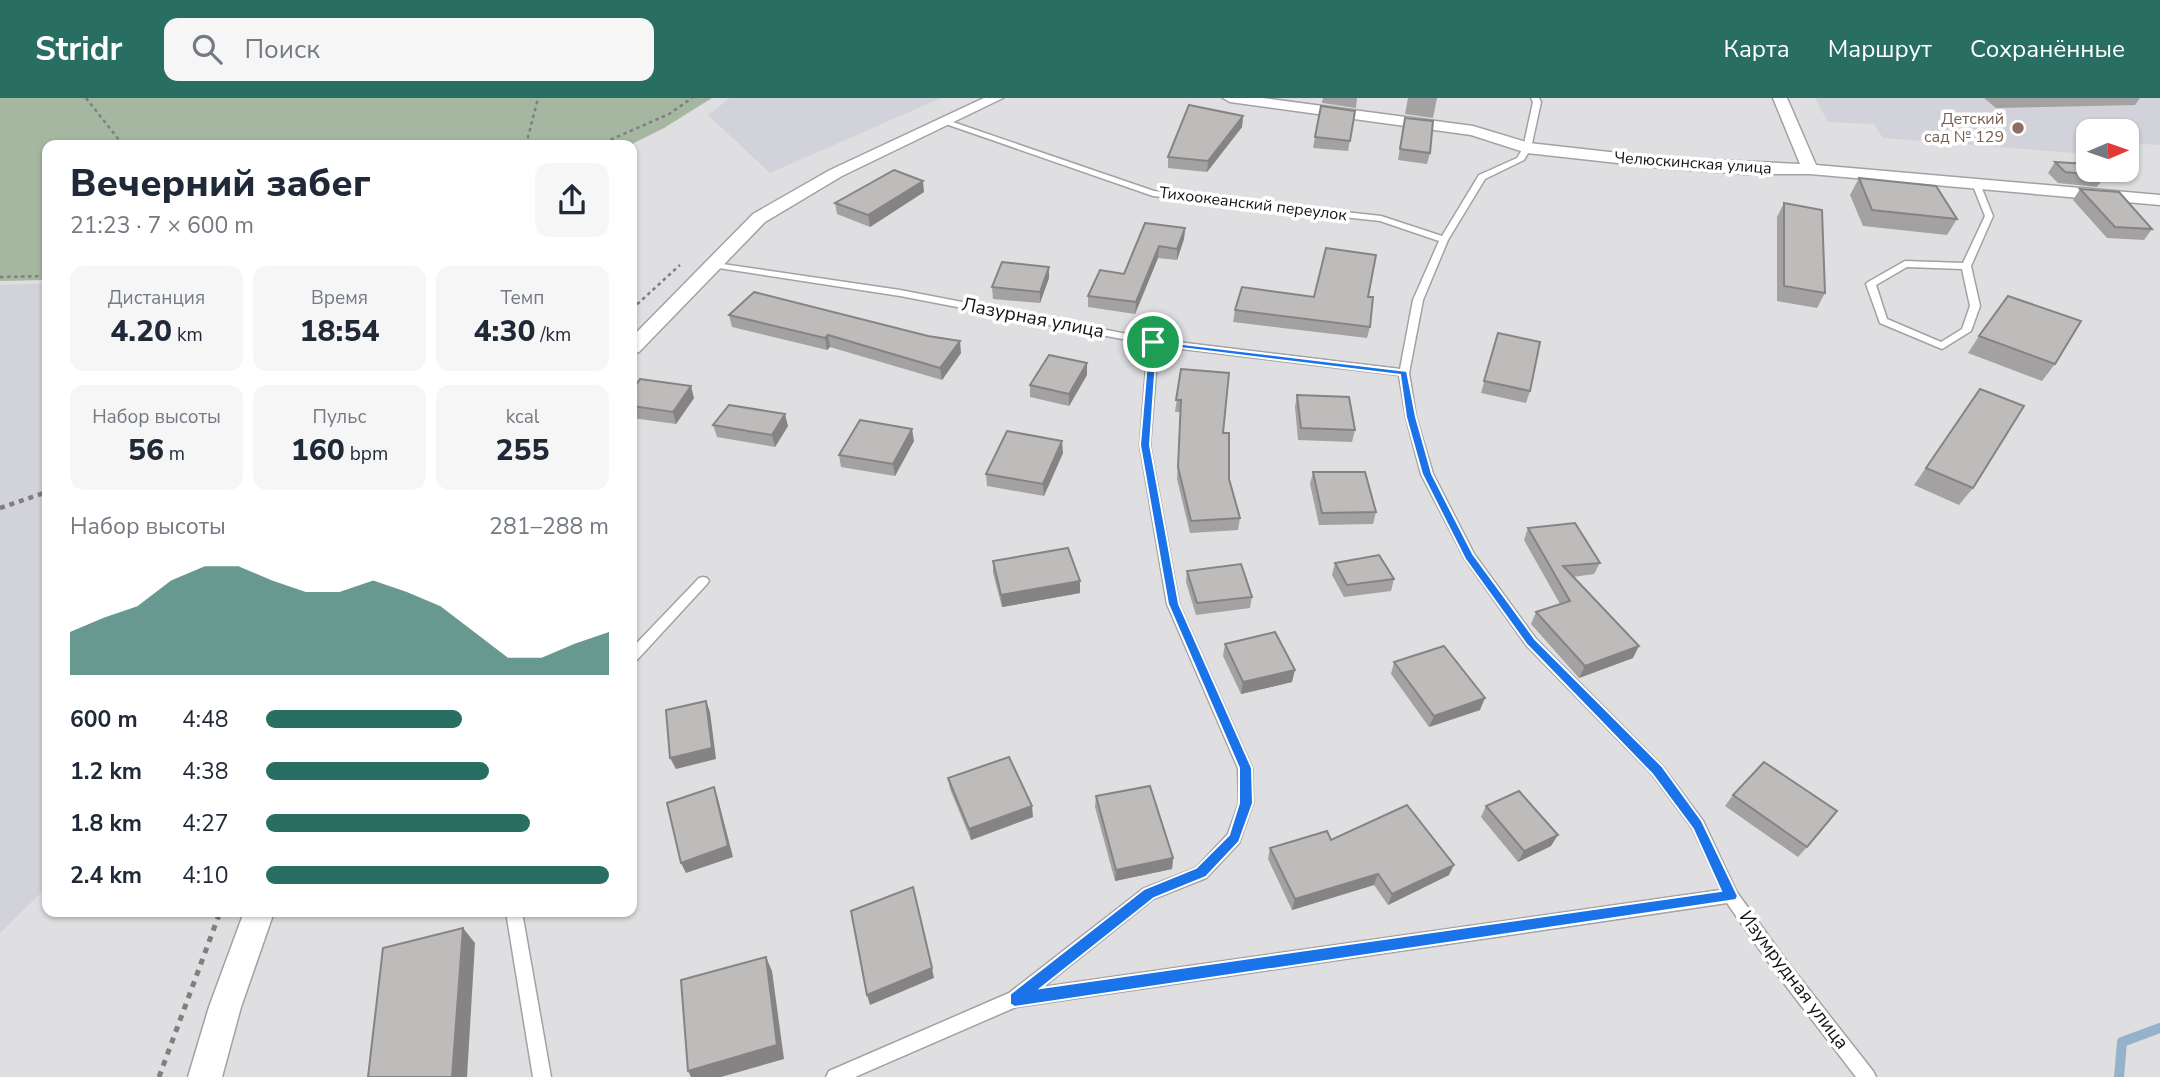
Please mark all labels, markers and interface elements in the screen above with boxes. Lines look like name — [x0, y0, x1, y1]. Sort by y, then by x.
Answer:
search box — [164, 18, 654, 81]
text: Stridr — [35, 27, 122, 72]
icon: search — [188, 30, 226, 68]
text: Поиск — [244, 32, 320, 67]
text: Карта — [1724, 33, 1790, 65]
text: Маршрут — [1828, 33, 1932, 65]
text: Сохранённые — [1970, 33, 2125, 65]
place label: Детский сад № 129 — [1924, 108, 2004, 148]
north arrow — [2076, 119, 2138, 182]
map controls — [2076, 119, 2139, 182]
marker: Детский сад № 129 — [2010, 120, 2026, 136]
street label: Челюскинская улица — [1614, 147, 1772, 179]
text: Вечерний забег — [70, 158, 371, 209]
button: share — [535, 163, 609, 237]
street label: Тихоокеанский переулок — [1158, 182, 1349, 226]
text: 21:23 · 7 × 600 m — [70, 210, 254, 241]
text: Дистанция — [108, 285, 205, 311]
text: Время — [311, 285, 368, 311]
text: Темп — [501, 285, 544, 311]
street label: Лазурная улица — [960, 291, 1106, 345]
text: 4.20 — [110, 311, 172, 352]
text: 18:54 — [300, 311, 379, 352]
text: 4:30 — [474, 311, 535, 352]
pin — [1123, 312, 1183, 372]
text: km — [172, 322, 203, 348]
text: /km — [535, 322, 571, 348]
icon: arrive — [1134, 323, 1172, 361]
text: Набор высоты — [92, 404, 221, 430]
text: Пульс — [313, 404, 366, 430]
text: kcal — [506, 404, 539, 430]
text: 56 — [128, 430, 164, 471]
text: 160 — [291, 430, 345, 471]
text: 255 — [496, 430, 550, 471]
text: m — [164, 441, 185, 467]
text: bpm — [345, 441, 388, 467]
text: Набор высоты — [70, 511, 226, 542]
text: 281–288 m — [489, 511, 609, 542]
text: 600 m — [70, 704, 138, 735]
text: 4:48 — [182, 704, 229, 735]
text: 1.2 km — [70, 756, 142, 787]
text: 4:38 — [182, 756, 229, 787]
text: 1.8 km — [70, 808, 142, 839]
text: 4:27 — [182, 808, 229, 839]
text: 2.4 km — [70, 860, 142, 891]
text: 4:10 — [182, 860, 229, 891]
street label: Изумрудная улица — [1733, 905, 1855, 1055]

